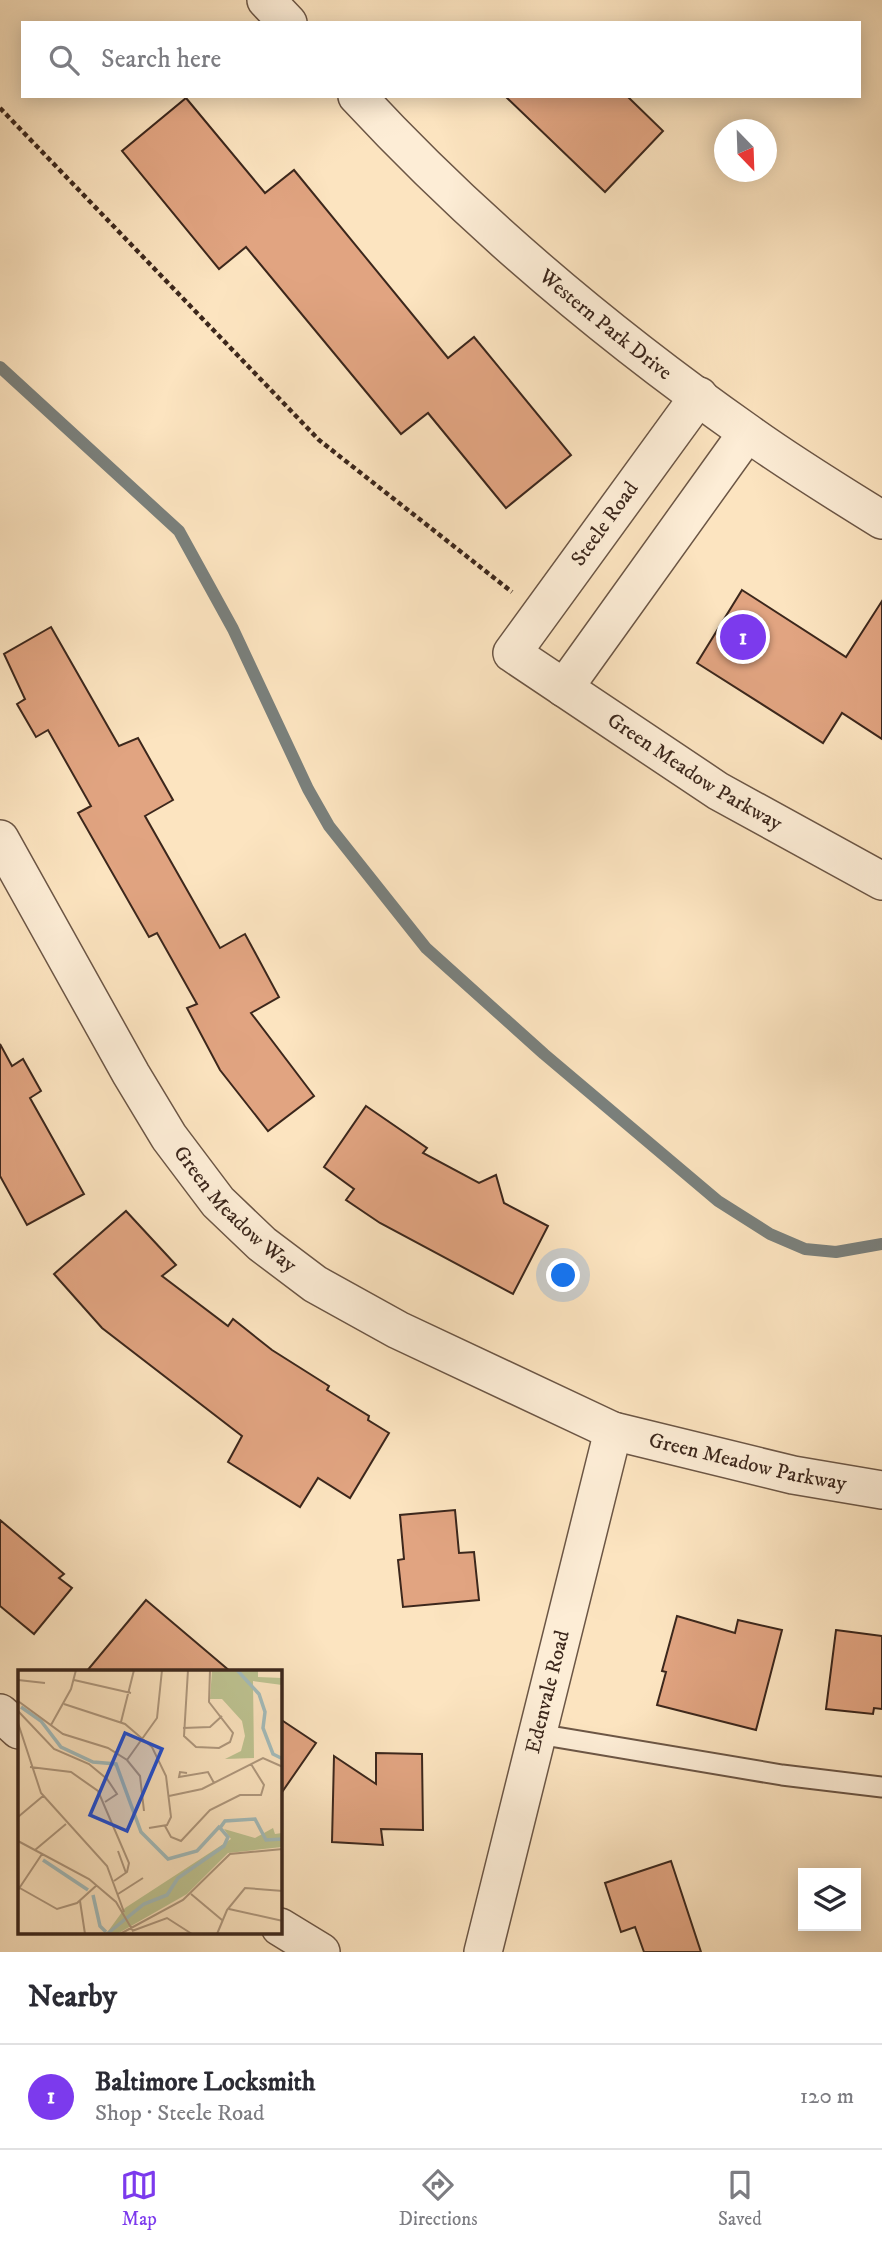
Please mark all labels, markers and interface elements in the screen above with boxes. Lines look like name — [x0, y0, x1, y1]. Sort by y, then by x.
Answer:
search box — [21, 21, 861, 98]
icon: search — [45, 41, 83, 79]
text: Search here — [101, 43, 221, 76]
north arrow — [714, 119, 777, 182]
street label: Western Park Drive — [533, 263, 677, 386]
street label: Steele Road — [566, 476, 645, 571]
pin: 1 — [720, 611, 766, 663]
street label: Green Meadow Parkway — [602, 707, 788, 837]
street label: Green Meadow Way — [167, 1141, 302, 1279]
your location — [546, 1258, 580, 1292]
street label: Green Meadow Parkway — [646, 1427, 849, 1497]
street label: Edenvale Road — [520, 1627, 576, 1756]
inset map — [18, 1670, 282, 1934]
map controls — [798, 1868, 861, 1931]
button: layers — [798, 1868, 861, 1931]
text: Nearby — [28, 1979, 117, 2016]
text: Baltimore Locksmith — [95, 2066, 316, 2099]
text: 1 — [47, 2082, 55, 2111]
text: 120 m — [800, 2082, 854, 2111]
text: Shop · Steele Road — [95, 2099, 265, 2128]
tab: Map — [120, 2166, 158, 2231]
tab: Directions — [399, 2166, 478, 2231]
tab: Saved — [718, 2166, 762, 2231]

